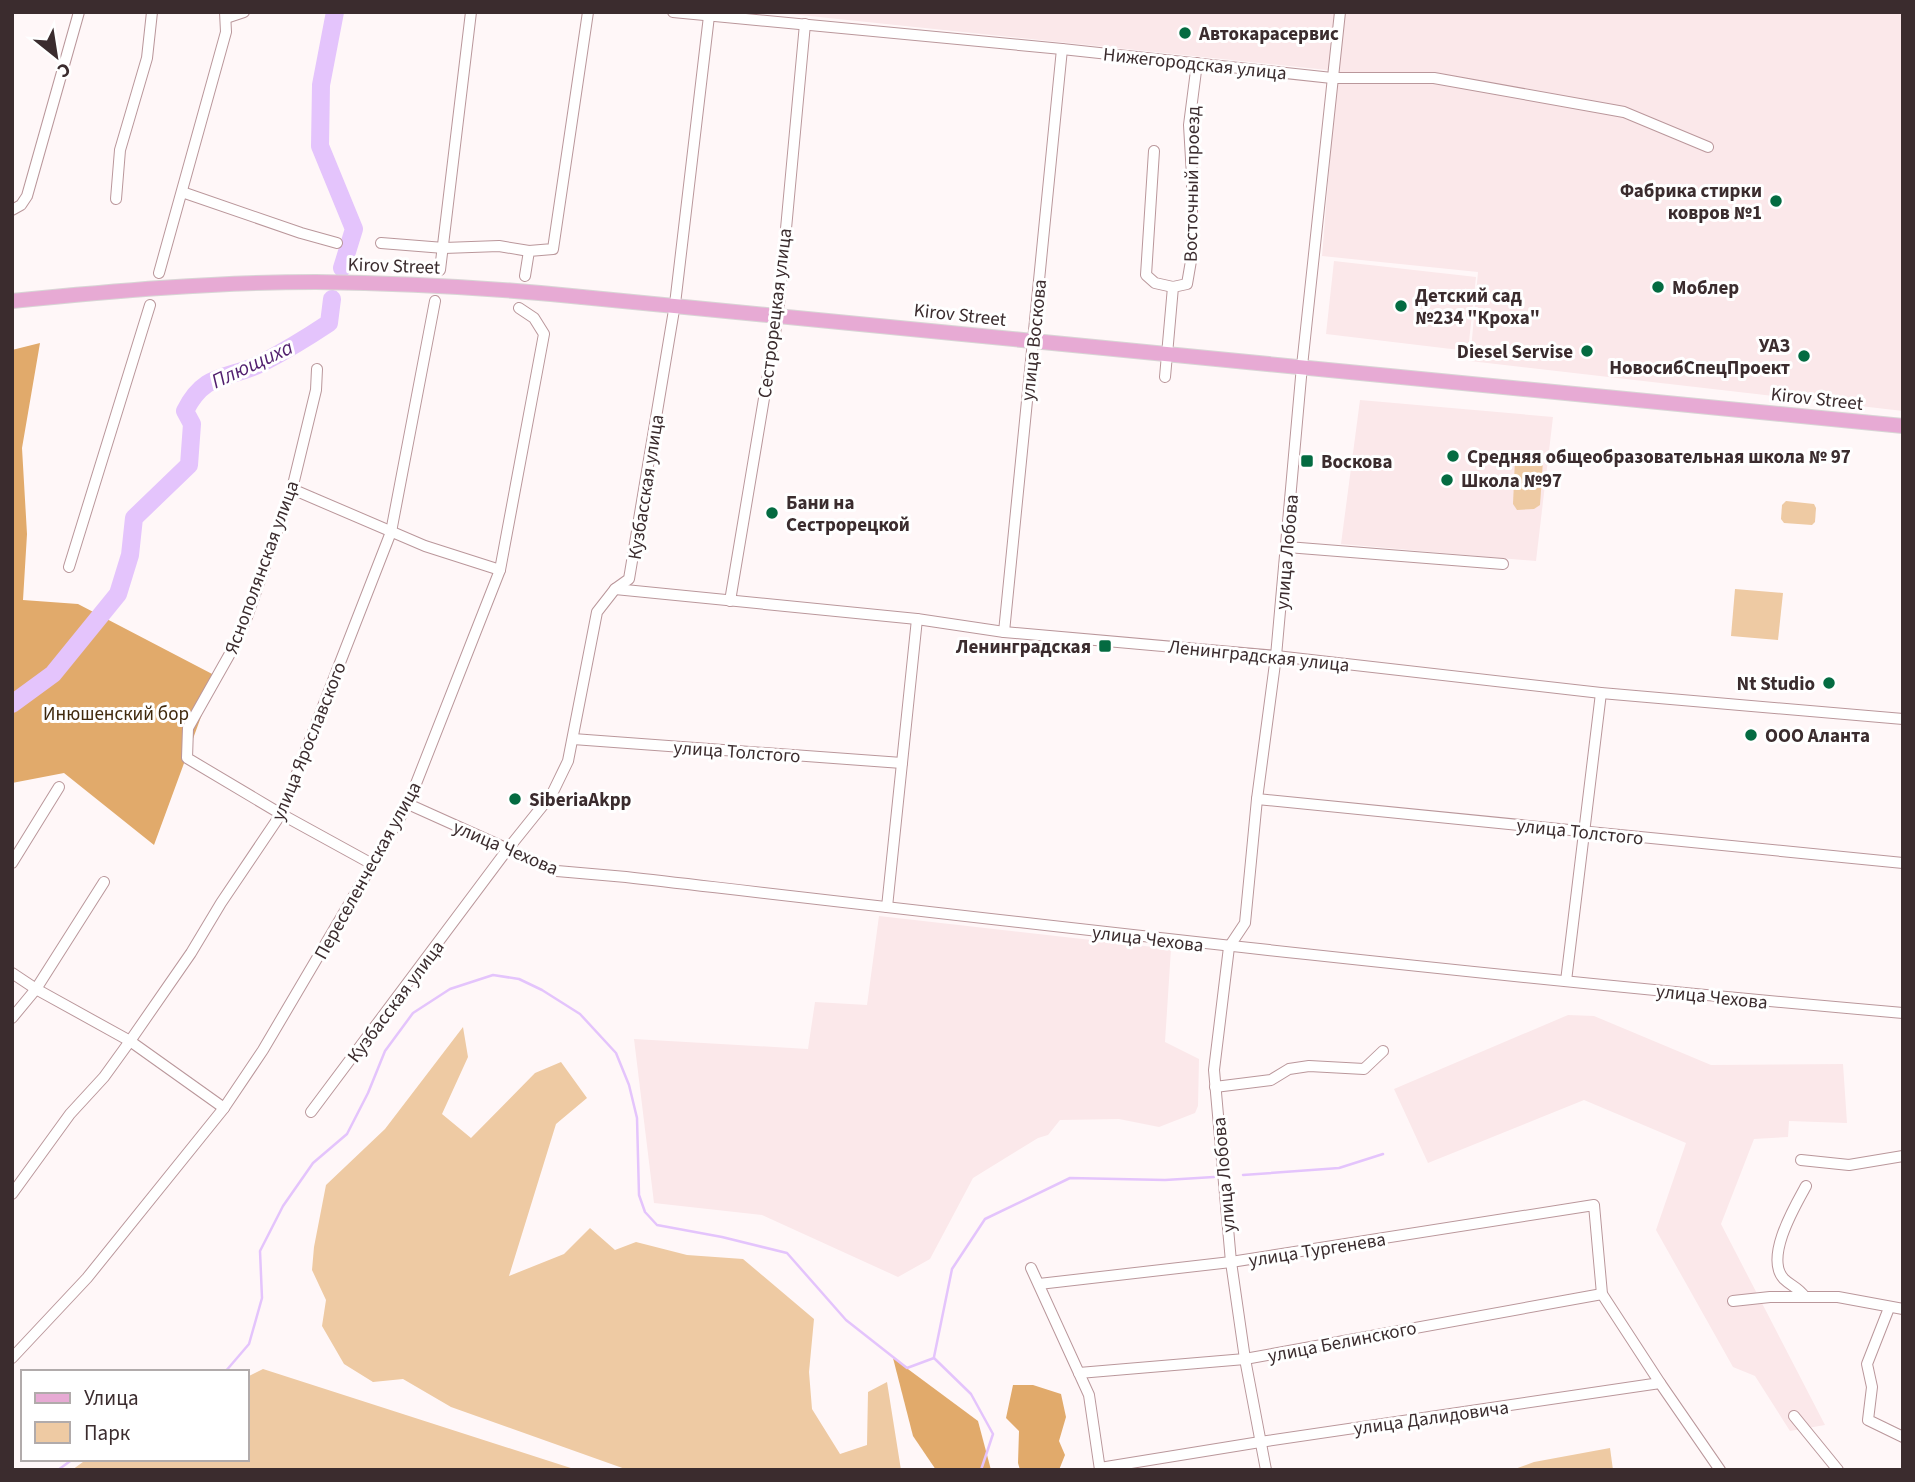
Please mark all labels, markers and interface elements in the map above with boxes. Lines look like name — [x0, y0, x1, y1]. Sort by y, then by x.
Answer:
north arrow — [21, 21, 91, 91]
place label: Автокарасервис — [1198, 21, 1339, 48]
marker: Автокарасервис — [1177, 25, 1193, 41]
street label: Нижегородская улица — [1102, 41, 1288, 88]
text: С — [52, 55, 75, 84]
street label: Восточный проезд — [1178, 106, 1207, 262]
place label: Фабрика стирки ковров №1 — [1620, 178, 1762, 227]
marker: Фабрика стирки ковров №1 — [1768, 193, 1784, 209]
street label: Сестрорецкая улица — [752, 227, 799, 400]
street label: Kirov Street — [347, 251, 441, 282]
place label: Моблер — [1672, 275, 1739, 302]
street label: улица Воскова — [1015, 278, 1054, 402]
marker: Моблер — [1650, 279, 1666, 295]
place label: Детский сад №234 "Кроха" — [1415, 283, 1540, 332]
street label: Kirov Street — [912, 297, 1008, 334]
marker: Детский сад №234 "Кроха" — [1393, 298, 1409, 314]
water label: Плющиха — [206, 332, 298, 396]
place label: УАЗ НовосибСпецПроект — [1609, 333, 1790, 382]
place label: Diesel Servise — [1457, 339, 1573, 366]
marker: Diesel Servise — [1579, 343, 1595, 359]
marker: УАЗ НовосибСпецПроект — [1796, 348, 1812, 364]
street label: Kirov Street — [1769, 381, 1865, 418]
street label: Кузбасская улица — [622, 413, 671, 562]
place label: Средняя общеобразовательная школа № 97 — [1467, 444, 1851, 471]
marker: Средняя общеобразовательная школа № 97 — [1445, 448, 1461, 464]
place label: Воскова — [1321, 449, 1392, 476]
marker: Воскова — [1299, 453, 1315, 469]
place label: Школа №97 — [1461, 468, 1562, 495]
marker: Школа №97 — [1439, 472, 1455, 488]
street label: Яснополянская улица — [218, 477, 306, 658]
place label: Бани на Сестрорецкой — [786, 490, 910, 539]
street label: улица Лобова — [1269, 493, 1306, 611]
marker: Бани на Сестрорецкой — [764, 505, 780, 521]
place label: Ленинградская — [955, 634, 1091, 661]
street label: Ленинградская улица — [1167, 634, 1351, 679]
marker: Ленинградская — [1097, 638, 1113, 654]
street label: улица Ярославского — [265, 658, 354, 825]
place label: Nt Studio — [1737, 671, 1815, 698]
marker: Nt Studio — [1821, 675, 1837, 691]
park label: Инюшенский бор — [43, 701, 189, 728]
place label: ООО Аланта — [1765, 723, 1870, 750]
marker: ООО Аланта — [1743, 727, 1759, 743]
street label: улица Толстого — [672, 735, 801, 770]
street label: Переселенческая улица — [308, 777, 428, 965]
place label: SiberiaAkpp — [529, 787, 632, 814]
marker: SiberiaAkpp — [507, 791, 523, 807]
street label: улица Толстого — [1515, 812, 1645, 853]
street label: улица Чехова — [449, 814, 562, 883]
street label: улица Чехова — [1091, 919, 1205, 960]
street label: Кузбасская улица — [341, 935, 451, 1069]
street label: улица Чехова — [1655, 978, 1769, 1017]
street label: улица Лобова — [1206, 1116, 1243, 1234]
street label: улица Тургенева — [1247, 1226, 1388, 1275]
street label: улица Белинского — [1266, 1315, 1419, 1370]
legend — [21, 1370, 248, 1461]
text: Улица — [84, 1383, 139, 1413]
street label: улица Далидовича — [1352, 1394, 1511, 1443]
text: Парк — [84, 1418, 131, 1448]

